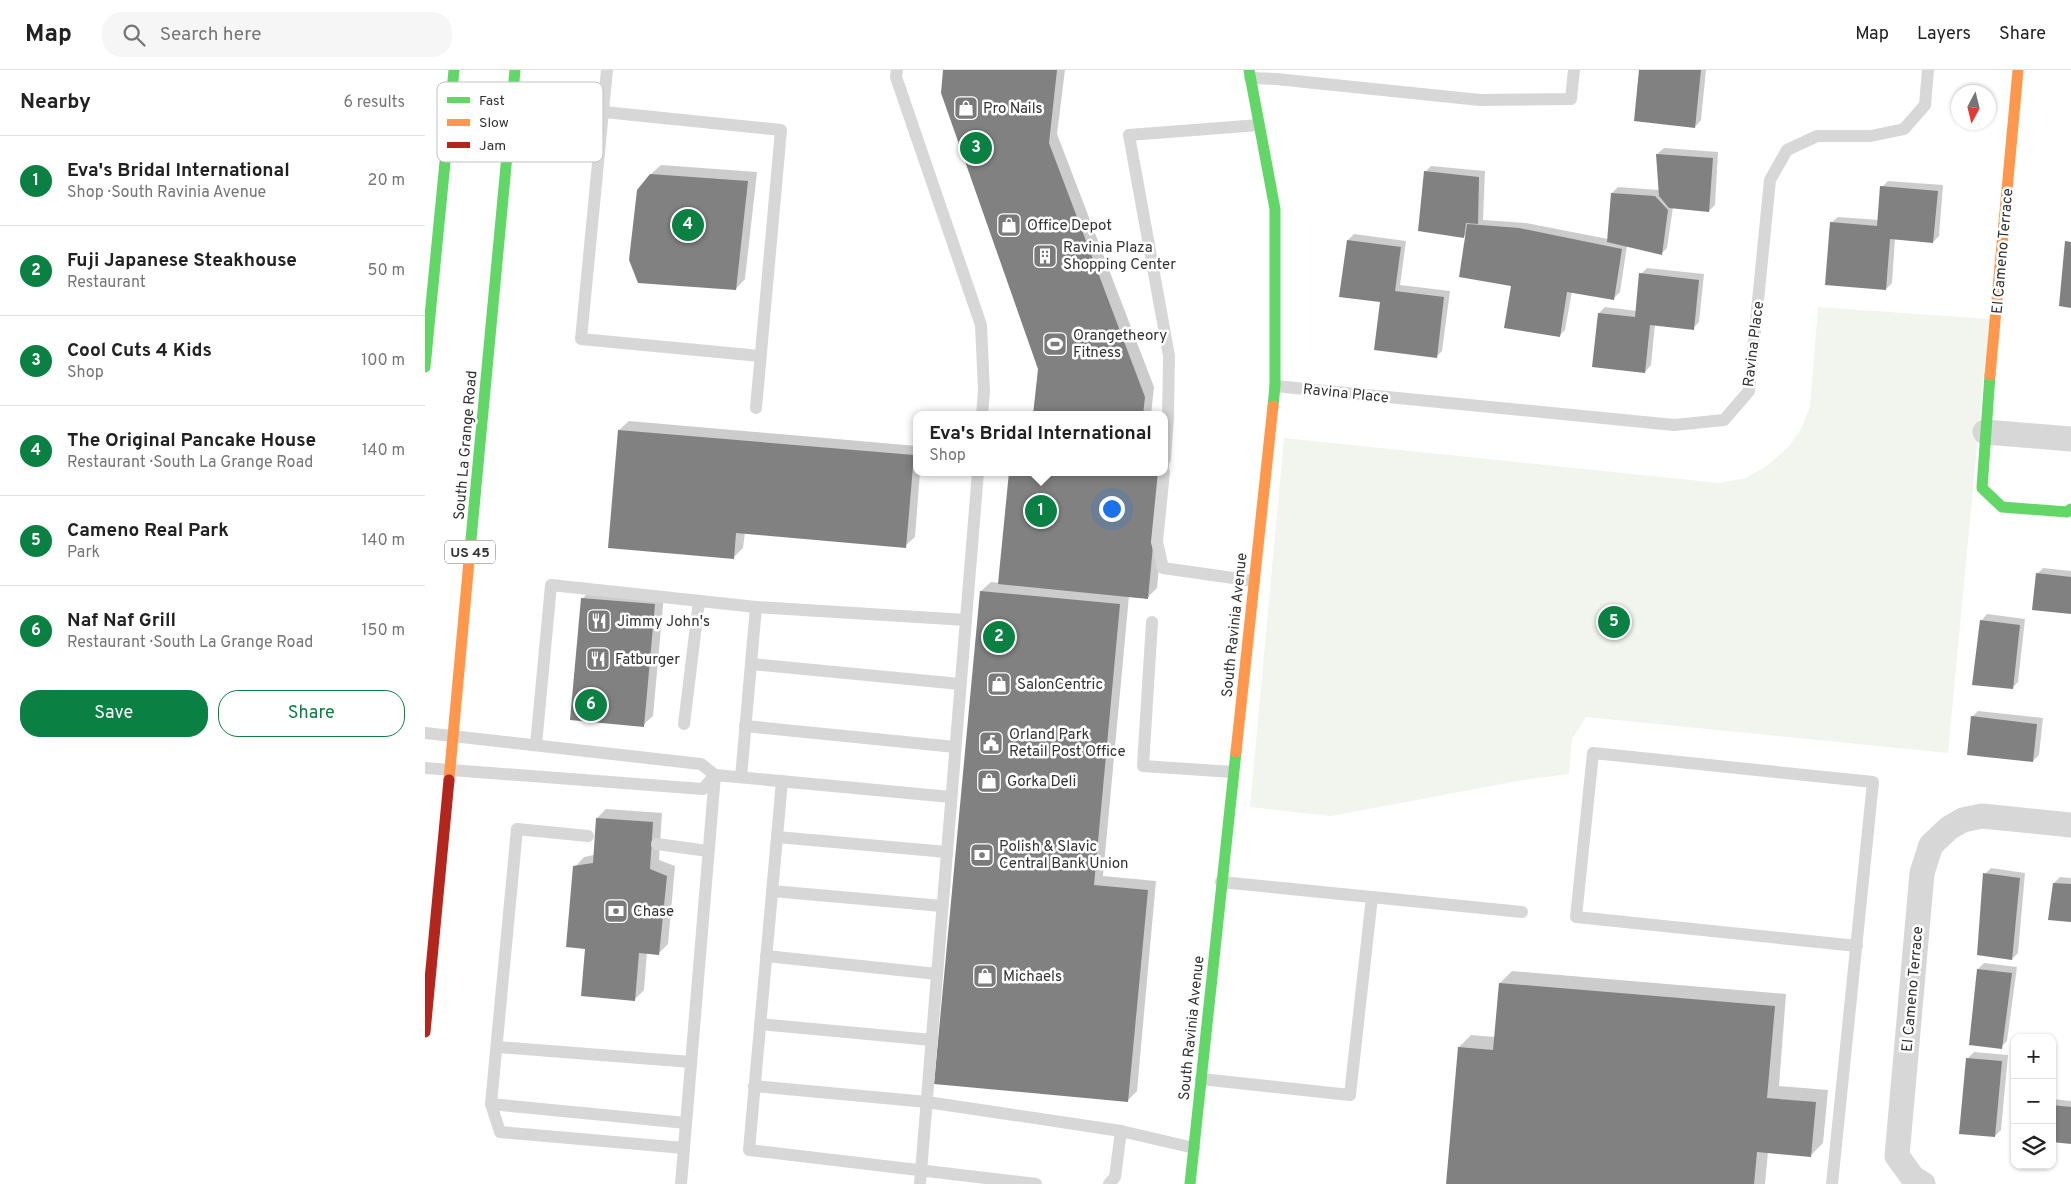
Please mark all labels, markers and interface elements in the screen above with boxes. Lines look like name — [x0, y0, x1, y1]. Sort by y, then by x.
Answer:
search box — [102, 12, 452, 57]
text: Map — [25, 20, 72, 50]
icon: search — [120, 21, 148, 49]
text: Search here — [160, 23, 261, 47]
text: Map — [1855, 23, 1889, 46]
text: Layers — [1917, 23, 1971, 46]
text: Share — [1999, 23, 2046, 46]
legend — [437, 82, 603, 162]
north arrow — [1951, 85, 1996, 130]
text: Nearby — [20, 89, 91, 116]
text: 6 results — [343, 93, 405, 113]
text: Fast — [479, 93, 505, 110]
shop icon: Pro Nails — [953, 95, 979, 121]
place label: Pro Nails — [983, 100, 1043, 119]
text: Slow — [479, 115, 509, 132]
pin: 3 — [960, 129, 992, 167]
text: Jam — [479, 138, 506, 155]
text: Eva's Bridal International — [67, 159, 290, 183]
text: 1 — [33, 171, 39, 191]
text: 20 m — [368, 171, 405, 191]
text: Shop · South Ravinia Avenue — [67, 183, 266, 203]
street label: El Cameno Terrace — [1989, 188, 2018, 315]
pin: 4 — [672, 206, 704, 244]
shop icon: Office Depot — [996, 212, 1022, 238]
place label: Office Depot — [1027, 217, 1112, 236]
place label: Ravinia Plaza Shopping Center — [1063, 239, 1176, 275]
building icon: Ravinia Plaza Shopping Center — [1032, 243, 1058, 269]
text: Fuji Japanese Steakhouse — [67, 249, 297, 273]
text: 2 — [31, 261, 41, 281]
text: 50 m — [368, 261, 405, 281]
text: Restaurant — [67, 273, 146, 293]
street label: Ravina Place — [1740, 300, 1769, 388]
place label: Orangetheory Fitness — [1073, 327, 1167, 363]
sports icon: Orangetheory Fitness — [1042, 331, 1068, 357]
text: Cool Cuts 4 Kids — [67, 339, 212, 363]
text: 3 — [31, 351, 41, 371]
text: 100 m — [361, 351, 405, 371]
text: Shop — [67, 363, 104, 383]
street label: South La Grange Road — [450, 370, 482, 521]
street label: Ravina Place — [1302, 381, 1390, 408]
popup — [913, 411, 1168, 476]
text: Eva's Bridal International — [929, 422, 1152, 446]
text: The Original Pancake House — [67, 429, 316, 453]
text: 4 — [31, 441, 41, 461]
text: 140 m — [362, 441, 405, 461]
text: Shop — [929, 446, 966, 466]
text: Restaurant · South La Grange Road — [67, 453, 313, 473]
pin: 1 — [1025, 492, 1057, 530]
your location — [1099, 496, 1125, 522]
text: Cameno Real Park — [67, 519, 229, 543]
text: 5 — [31, 531, 41, 551]
text: 140 m — [362, 531, 405, 551]
road number: US 45 — [445, 541, 495, 564]
text: Park — [67, 543, 100, 563]
street label: South Ravinia Avenue — [1218, 552, 1253, 698]
pin: 5 — [1598, 603, 1630, 641]
restaurant icon: Jimmy John's — [586, 608, 612, 634]
text: Naf Naf Grill — [67, 609, 176, 633]
place label: Jimmy John's — [617, 613, 710, 632]
pin: 2 — [983, 618, 1015, 656]
text: 6 — [31, 621, 41, 641]
text: 150 m — [362, 621, 405, 641]
text: Restaurant · South La Grange Road — [67, 633, 313, 653]
restaurant icon: Fatburger — [585, 646, 611, 672]
place label: Fatburger — [615, 651, 680, 670]
shop icon: SalonCentric — [986, 671, 1012, 697]
place label: SalonCentric — [1017, 676, 1103, 695]
pin: 6 — [575, 686, 607, 724]
button: Save — [20, 690, 208, 737]
button: Share — [218, 690, 405, 737]
place label: Orland Park Retail Post Office — [1009, 726, 1126, 762]
public building icon: Orland Park Retail Post Office — [978, 730, 1004, 756]
shop icon: Gorka Deli — [976, 768, 1002, 794]
place label: Gorka Deli — [1007, 773, 1076, 792]
place label: Polish & Slavic Central Bank Union — [999, 838, 1129, 874]
bank icon: Polish & Slavic Central Bank Union — [969, 842, 995, 868]
bank icon: Chase — [603, 898, 629, 924]
place label: Chase — [633, 903, 674, 922]
street label: El Cameno Terrace — [1899, 926, 1928, 1053]
street label: South Ravinia Avenue — [1175, 955, 1210, 1101]
shop icon: Michaels — [972, 963, 998, 989]
place label: Michaels — [1003, 968, 1062, 987]
map controls — [2011, 1034, 2056, 1169]
button: + — [2011, 1034, 2056, 1079]
button: − — [2011, 1079, 2056, 1124]
button: layers — [2011, 1124, 2056, 1169]

